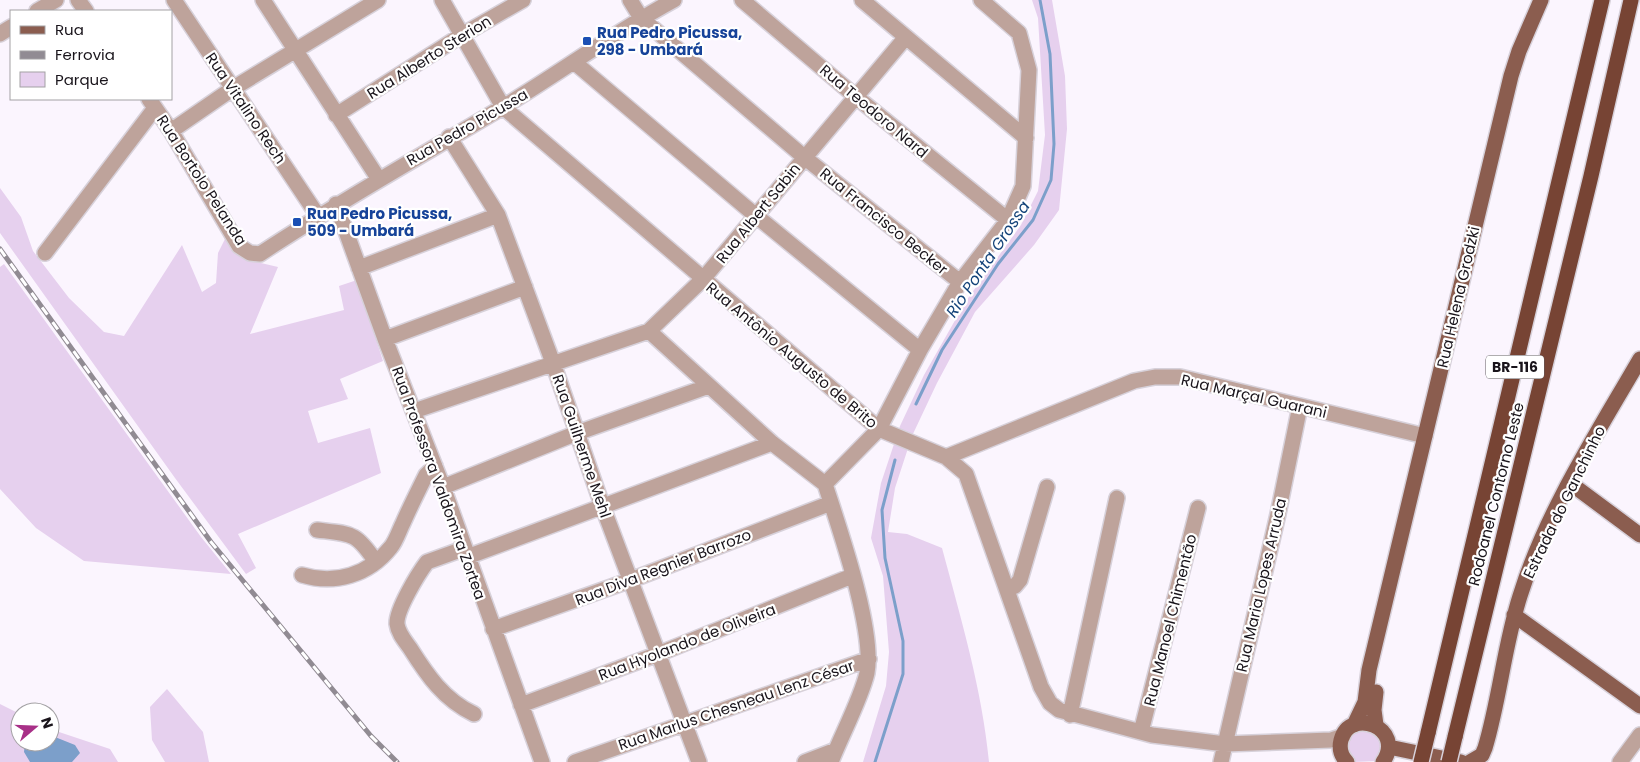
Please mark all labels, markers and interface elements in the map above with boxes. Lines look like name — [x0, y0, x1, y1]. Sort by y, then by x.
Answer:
legend — [10, 10, 172, 100]
street label: Rua Alberto Sterion — [363, 10, 495, 104]
text: Rua — [55, 19, 84, 40]
place label: Rua Pedro Picussa, 298 - Umbará — [597, 22, 742, 60]
marker: Rua Pedro Picussa, 298 - Umbará — [581, 35, 593, 47]
text: Ferrovia — [55, 44, 115, 65]
street label: Rua Vitalino Rech — [201, 48, 291, 168]
street label: Rua Teodoro Nard — [815, 59, 933, 163]
text: Parque — [55, 69, 108, 90]
street label: Rua Pedro Picussa — [402, 84, 532, 170]
street label: Rua Bortolo Pelanda — [152, 111, 252, 249]
street label: Rua Albert Sabin — [711, 158, 805, 268]
street label: Rua Francisco Becker — [815, 163, 953, 280]
water label: Rio Ponta Grossa — [940, 196, 1036, 322]
place label: Rua Pedro Picussa, 509 - Umbará — [307, 203, 452, 241]
marker: Rua Pedro Picussa, 509 - Umbará — [291, 216, 303, 228]
street label: Rua Helena Grodzki — [1432, 224, 1484, 370]
street label: Rua Antônio Augusto de Brito — [702, 277, 882, 433]
road number: BR-116 — [1486, 356, 1544, 378]
street label: Rua Professora Valdomira Zortea — [387, 363, 491, 603]
street label: Rua Marçal Guarani — [1179, 369, 1329, 423]
street label: Rua Guilherme Mehl — [548, 372, 616, 520]
street label: Rodoanel Contorno Leste — [1463, 400, 1529, 588]
street label: Estrada do Ganchinho — [1518, 422, 1610, 582]
street label: Rua Maria Lopes Arruda — [1231, 496, 1291, 674]
street label: Rua Diva Regnier Barrozo — [572, 524, 754, 610]
street label: Rua Manoel Chimentão — [1138, 532, 1202, 708]
street label: Rua Hyolando de Oliveira — [595, 598, 779, 686]
street label: Rua Marlus Chesneau Lenz César — [615, 655, 857, 755]
north arrow — [10, 702, 60, 752]
text: N — [36, 715, 58, 731]

